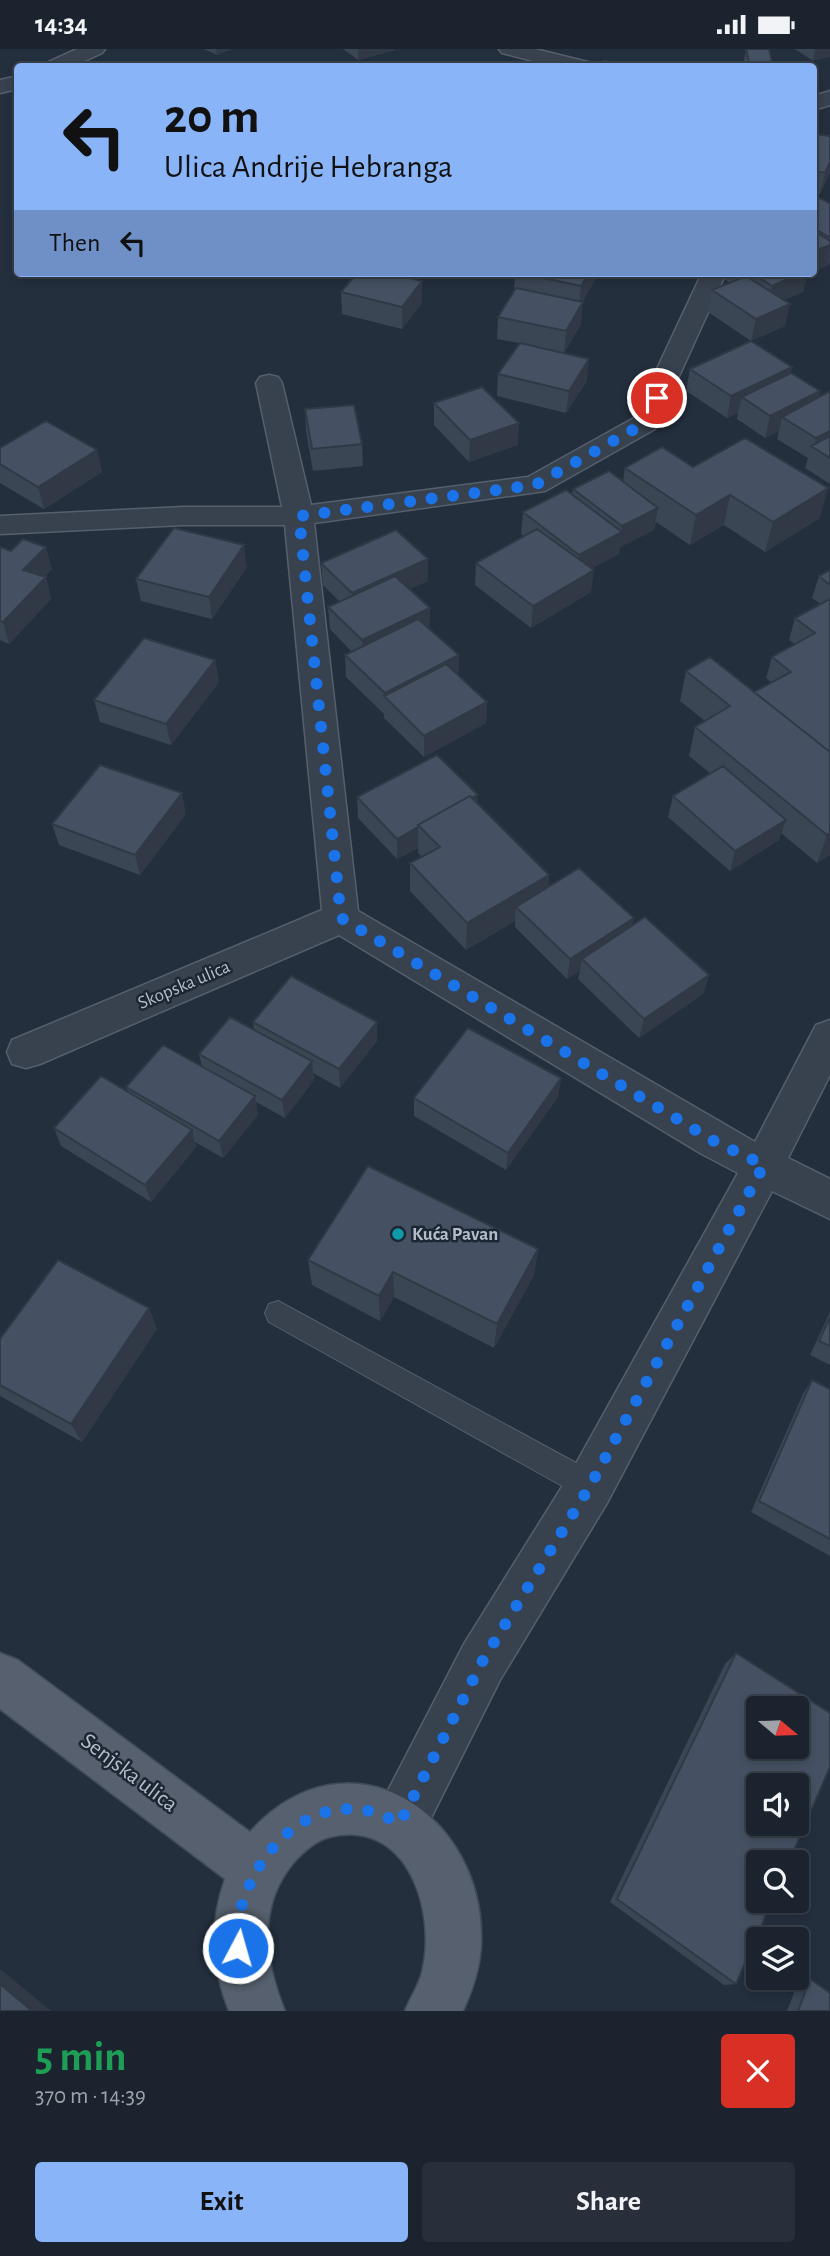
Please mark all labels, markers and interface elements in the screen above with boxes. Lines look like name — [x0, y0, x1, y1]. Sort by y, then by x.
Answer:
text: 14:34 — [35, 11, 88, 37]
icon: left — [49, 91, 140, 182]
text: 20 m — [164, 93, 260, 142]
text: Ulica Andrije Hebranga — [164, 151, 453, 183]
icon: left — [114, 224, 152, 262]
text: Then — [49, 230, 100, 256]
pin — [627, 368, 687, 428]
icon: arrive — [638, 379, 676, 417]
street label: Skopska ulica — [135, 957, 233, 1013]
place label: Kuća Pavan — [412, 1225, 498, 1244]
marker: Kuća Pavan — [390, 1226, 406, 1242]
north arrow — [746, 1696, 808, 1759]
map controls — [746, 1696, 809, 1990]
street label: Senjska ulica — [76, 1729, 182, 1817]
button: sound — [746, 1773, 809, 1836]
button: search — [746, 1850, 809, 1913]
position arrow — [201, 1911, 275, 1985]
button: layers — [746, 1927, 809, 1990]
button: close — [721, 2034, 795, 2108]
text: 5 min — [35, 2036, 127, 2078]
text: 370 m · 14:39 — [35, 2085, 146, 2108]
button: Exit — [35, 2162, 408, 2242]
button: Share — [422, 2162, 795, 2242]

